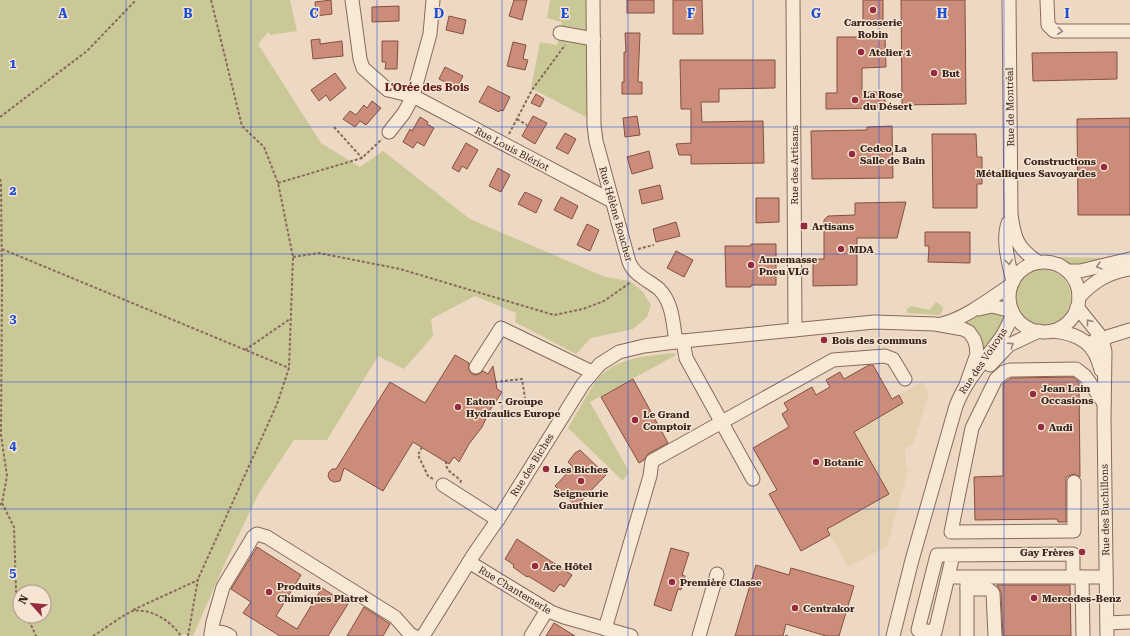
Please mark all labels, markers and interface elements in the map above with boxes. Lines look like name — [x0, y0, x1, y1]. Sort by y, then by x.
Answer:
marker: Carrosserie Robin — [868, 5, 878, 15]
text: A — [58, 6, 68, 21]
text: B — [183, 6, 193, 21]
text: C — [309, 6, 319, 21]
text: D — [434, 6, 444, 21]
text: E — [561, 6, 569, 21]
text: F — [687, 6, 695, 21]
text: G — [811, 6, 821, 21]
text: H — [937, 6, 948, 21]
text: I — [1064, 6, 1070, 21]
place label: Carrosserie Robin — [844, 17, 902, 40]
one-way arrow — [1057, 26, 1063, 35]
marker: Atelier 1 — [856, 47, 866, 57]
place label: Atelier 1 — [869, 47, 911, 58]
text: 1 — [9, 56, 17, 71]
street label: Rue de Montréal — [1004, 67, 1016, 147]
marker: But — [929, 68, 939, 78]
place label: But — [942, 68, 960, 79]
district label: L'Orée des Bois — [385, 81, 470, 94]
place label: La Rose du Désert — [863, 89, 912, 112]
marker: La Rose du Désert — [850, 95, 860, 105]
street label: Rue Louis Blériot — [473, 125, 551, 173]
street label: Rue des Artisans — [789, 125, 800, 205]
place label: Cedeo La Salle de Bain — [860, 143, 926, 166]
marker: Cedeo La Salle de Bain — [847, 149, 857, 159]
place label: Constructions Métalliques Savoyardes — [976, 156, 1096, 179]
marker: Constructions Métalliques Savoyardes — [1099, 162, 1109, 172]
street label: Rue Hélène Boucher — [597, 165, 635, 263]
text: 2 — [9, 183, 17, 198]
marker: Artisans — [799, 221, 809, 231]
place label: Artisans — [812, 221, 854, 232]
marker: MDA — [836, 244, 846, 254]
place label: MDA — [849, 244, 874, 255]
place label: Annemasse Pneu VLG — [759, 254, 817, 277]
one-way arrow — [1004, 259, 1013, 265]
marker: Annemasse Pneu VLG — [746, 260, 756, 270]
one-way arrow — [1096, 261, 1103, 270]
text: 3 — [9, 311, 17, 326]
one-way arrow — [1087, 319, 1094, 326]
street label: Rue des Voirons — [957, 326, 1009, 396]
marker: Bois des communs — [819, 335, 829, 345]
place label: Bois des communs — [832, 335, 927, 346]
one-way arrow — [1006, 342, 1013, 349]
place label: Jean Lain Occasions — [1041, 383, 1093, 406]
marker: Jean Lain Occasions — [1028, 389, 1038, 399]
place label: Eaton - Groupe Hydraulics Europe — [466, 396, 560, 419]
marker: Eaton - Groupe Hydraulics Europe — [453, 402, 463, 412]
place label: Le Grand Comptoir — [643, 409, 692, 432]
marker: Le Grand Comptoir — [630, 415, 640, 425]
marker: Audi — [1036, 422, 1046, 432]
place label: Audi — [1049, 422, 1073, 433]
street label: Rue des Biches — [508, 431, 556, 499]
text: 4 — [9, 438, 17, 453]
marker: Botanic — [811, 457, 821, 467]
place label: Botanic — [824, 457, 864, 468]
marker: Les Biches — [541, 464, 551, 474]
place label: Les Biches — [554, 464, 608, 475]
street label: Rue des Buchillons — [1099, 464, 1111, 556]
marker: Seigneurie Gauthier — [576, 476, 586, 486]
place label: Seigneurie Gauthier — [554, 488, 609, 511]
place label: Gay Frères — [1020, 547, 1074, 558]
marker: Gay Frères — [1077, 547, 1087, 557]
marker: Ace Hôtel — [530, 561, 540, 571]
place label: Ace Hôtel — [543, 561, 593, 572]
street label: Rue Chantemerle — [477, 564, 554, 616]
text: 5 — [9, 565, 17, 580]
marker: Première Classe — [667, 577, 677, 587]
place label: Première Classe — [680, 577, 762, 588]
place label: Produits Chimiques Platret — [277, 581, 368, 604]
north arrow — [12, 584, 52, 624]
marker: Produits Chimiques Platret — [264, 587, 274, 597]
text: N — [16, 592, 31, 606]
marker: Mercedes-Benz — [1029, 593, 1039, 603]
place label: Mercedes-Benz — [1042, 593, 1121, 604]
marker: Centrakor — [790, 603, 800, 613]
place label: Centrakor — [803, 603, 855, 614]

